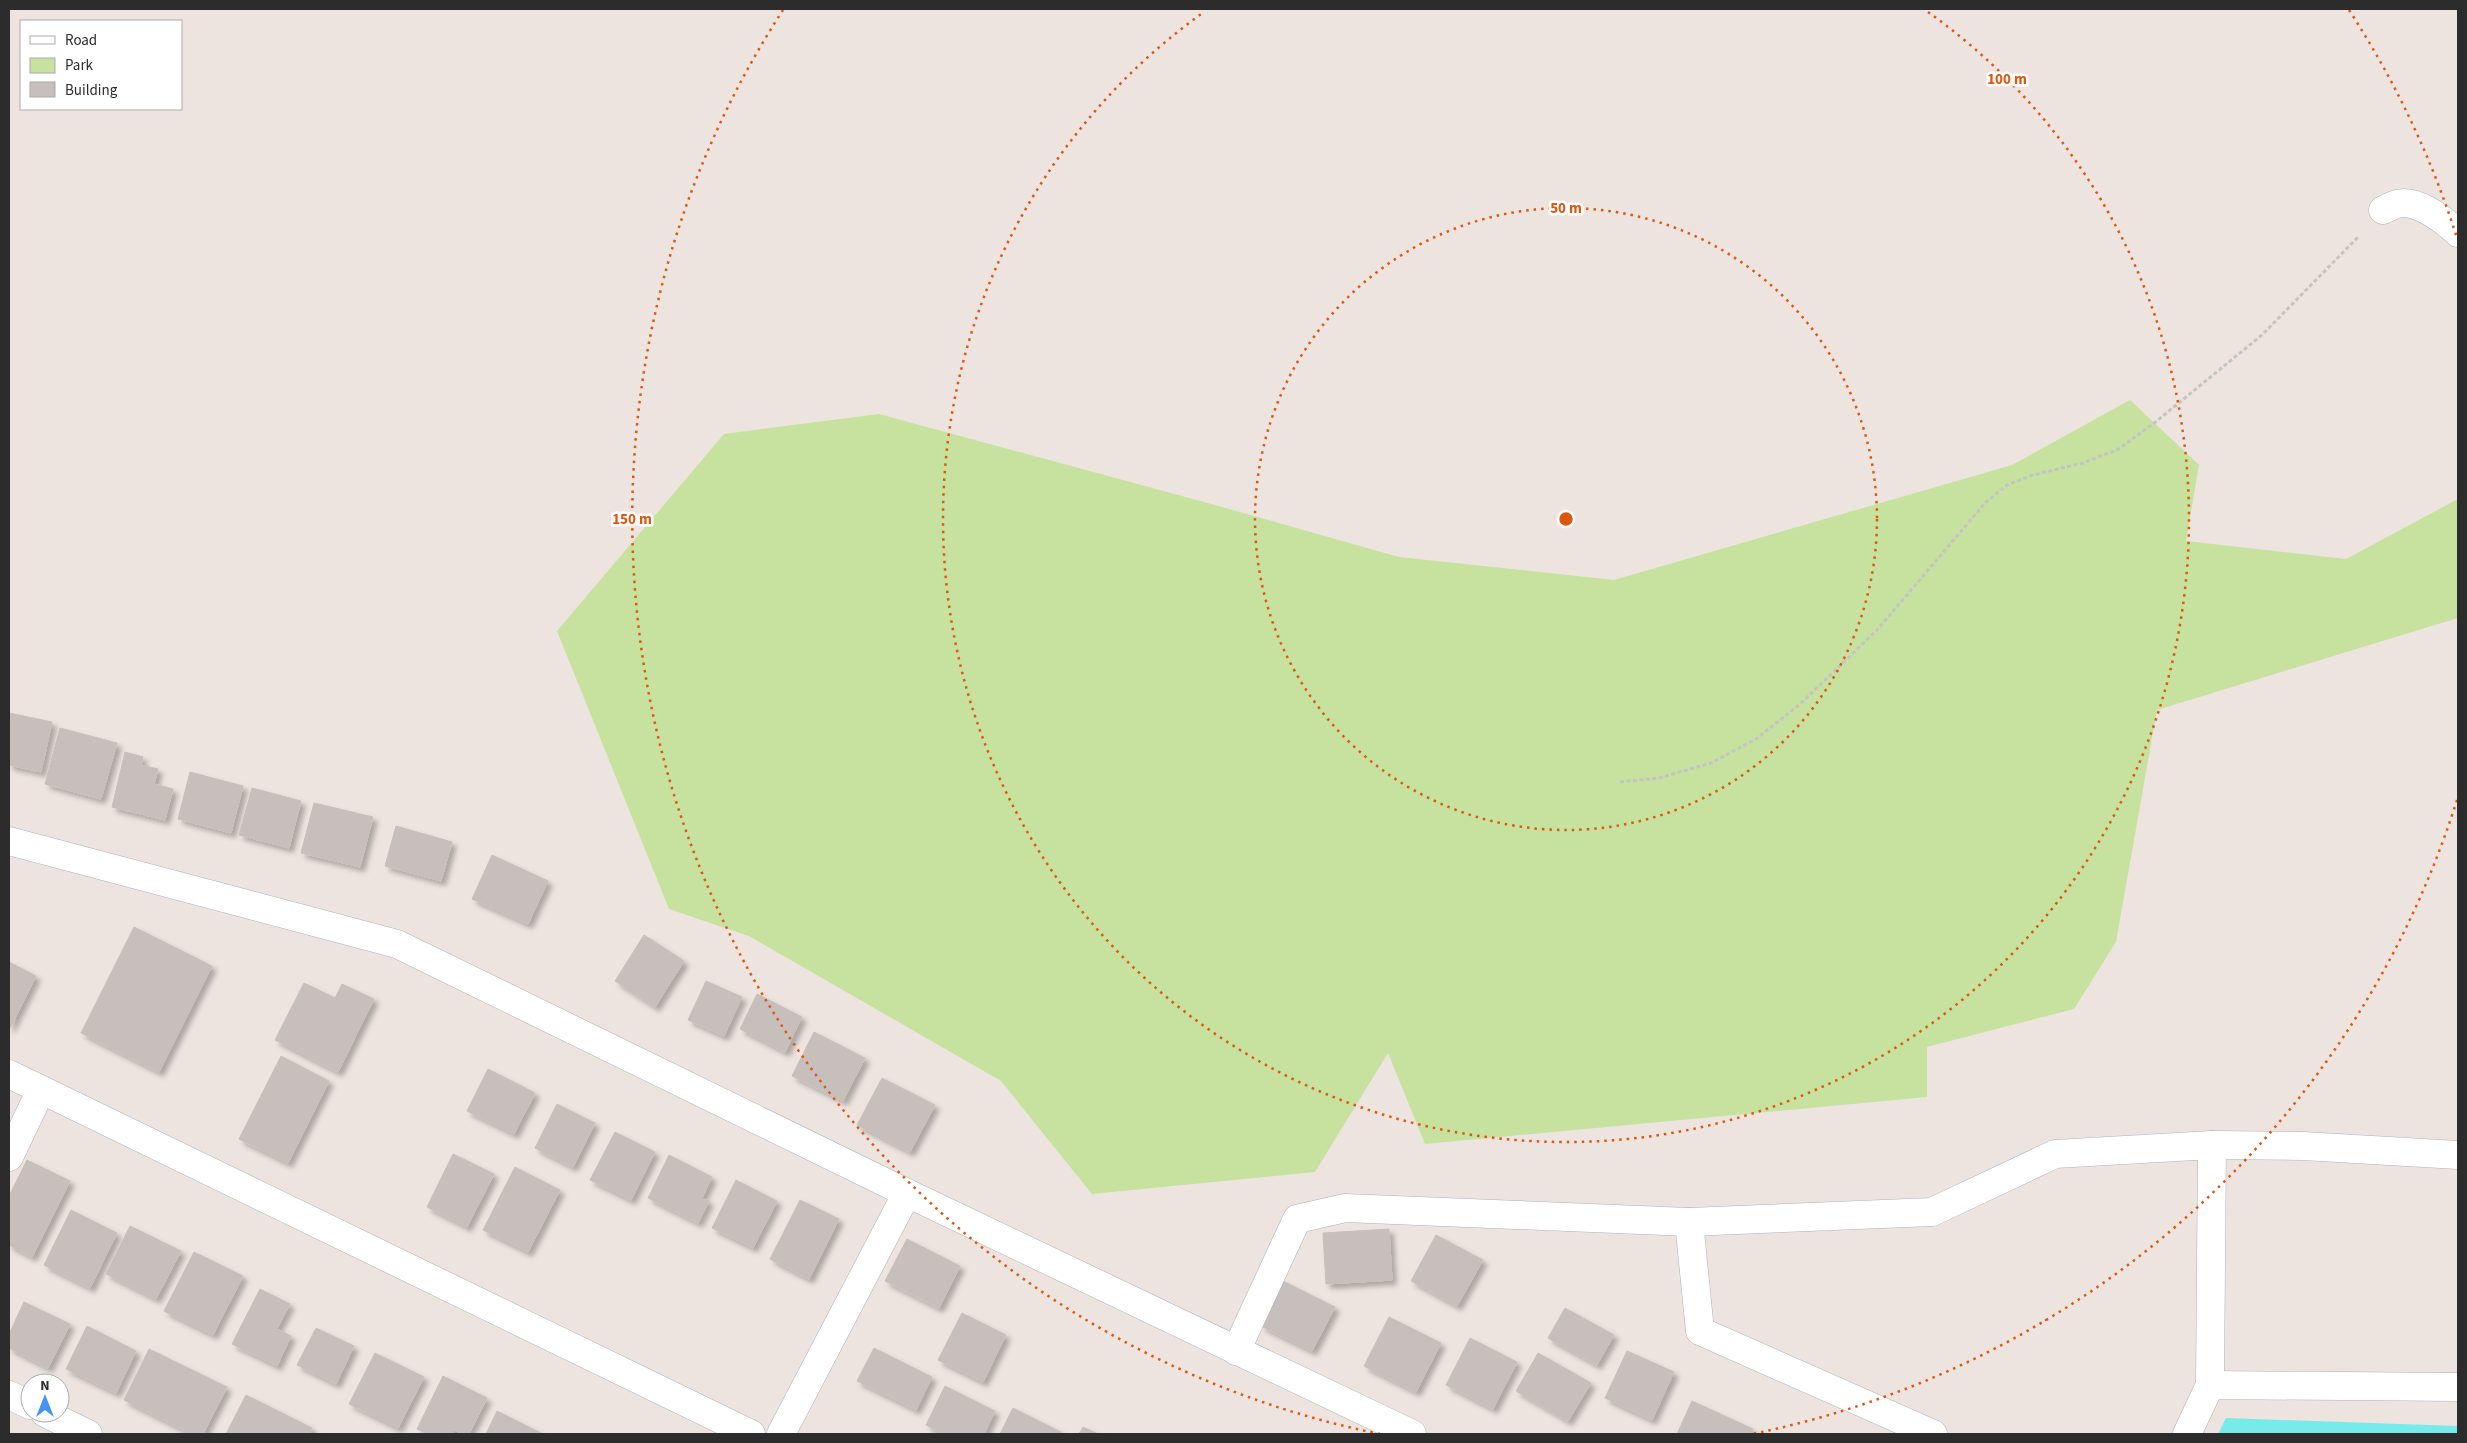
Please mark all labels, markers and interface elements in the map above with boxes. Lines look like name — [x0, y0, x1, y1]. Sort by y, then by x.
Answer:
legend — [20, 20, 182, 110]
text: Road — [65, 30, 97, 51]
text: Park — [65, 55, 94, 76]
text: 100 m — [1987, 69, 2027, 90]
text: Building — [65, 80, 118, 101]
text: 50 m — [1550, 198, 1582, 219]
text: 150 m — [612, 509, 652, 530]
centre of rings — [1557, 510, 1575, 528]
north arrow — [20, 1373, 70, 1423]
text: N — [40, 1376, 50, 1396]

